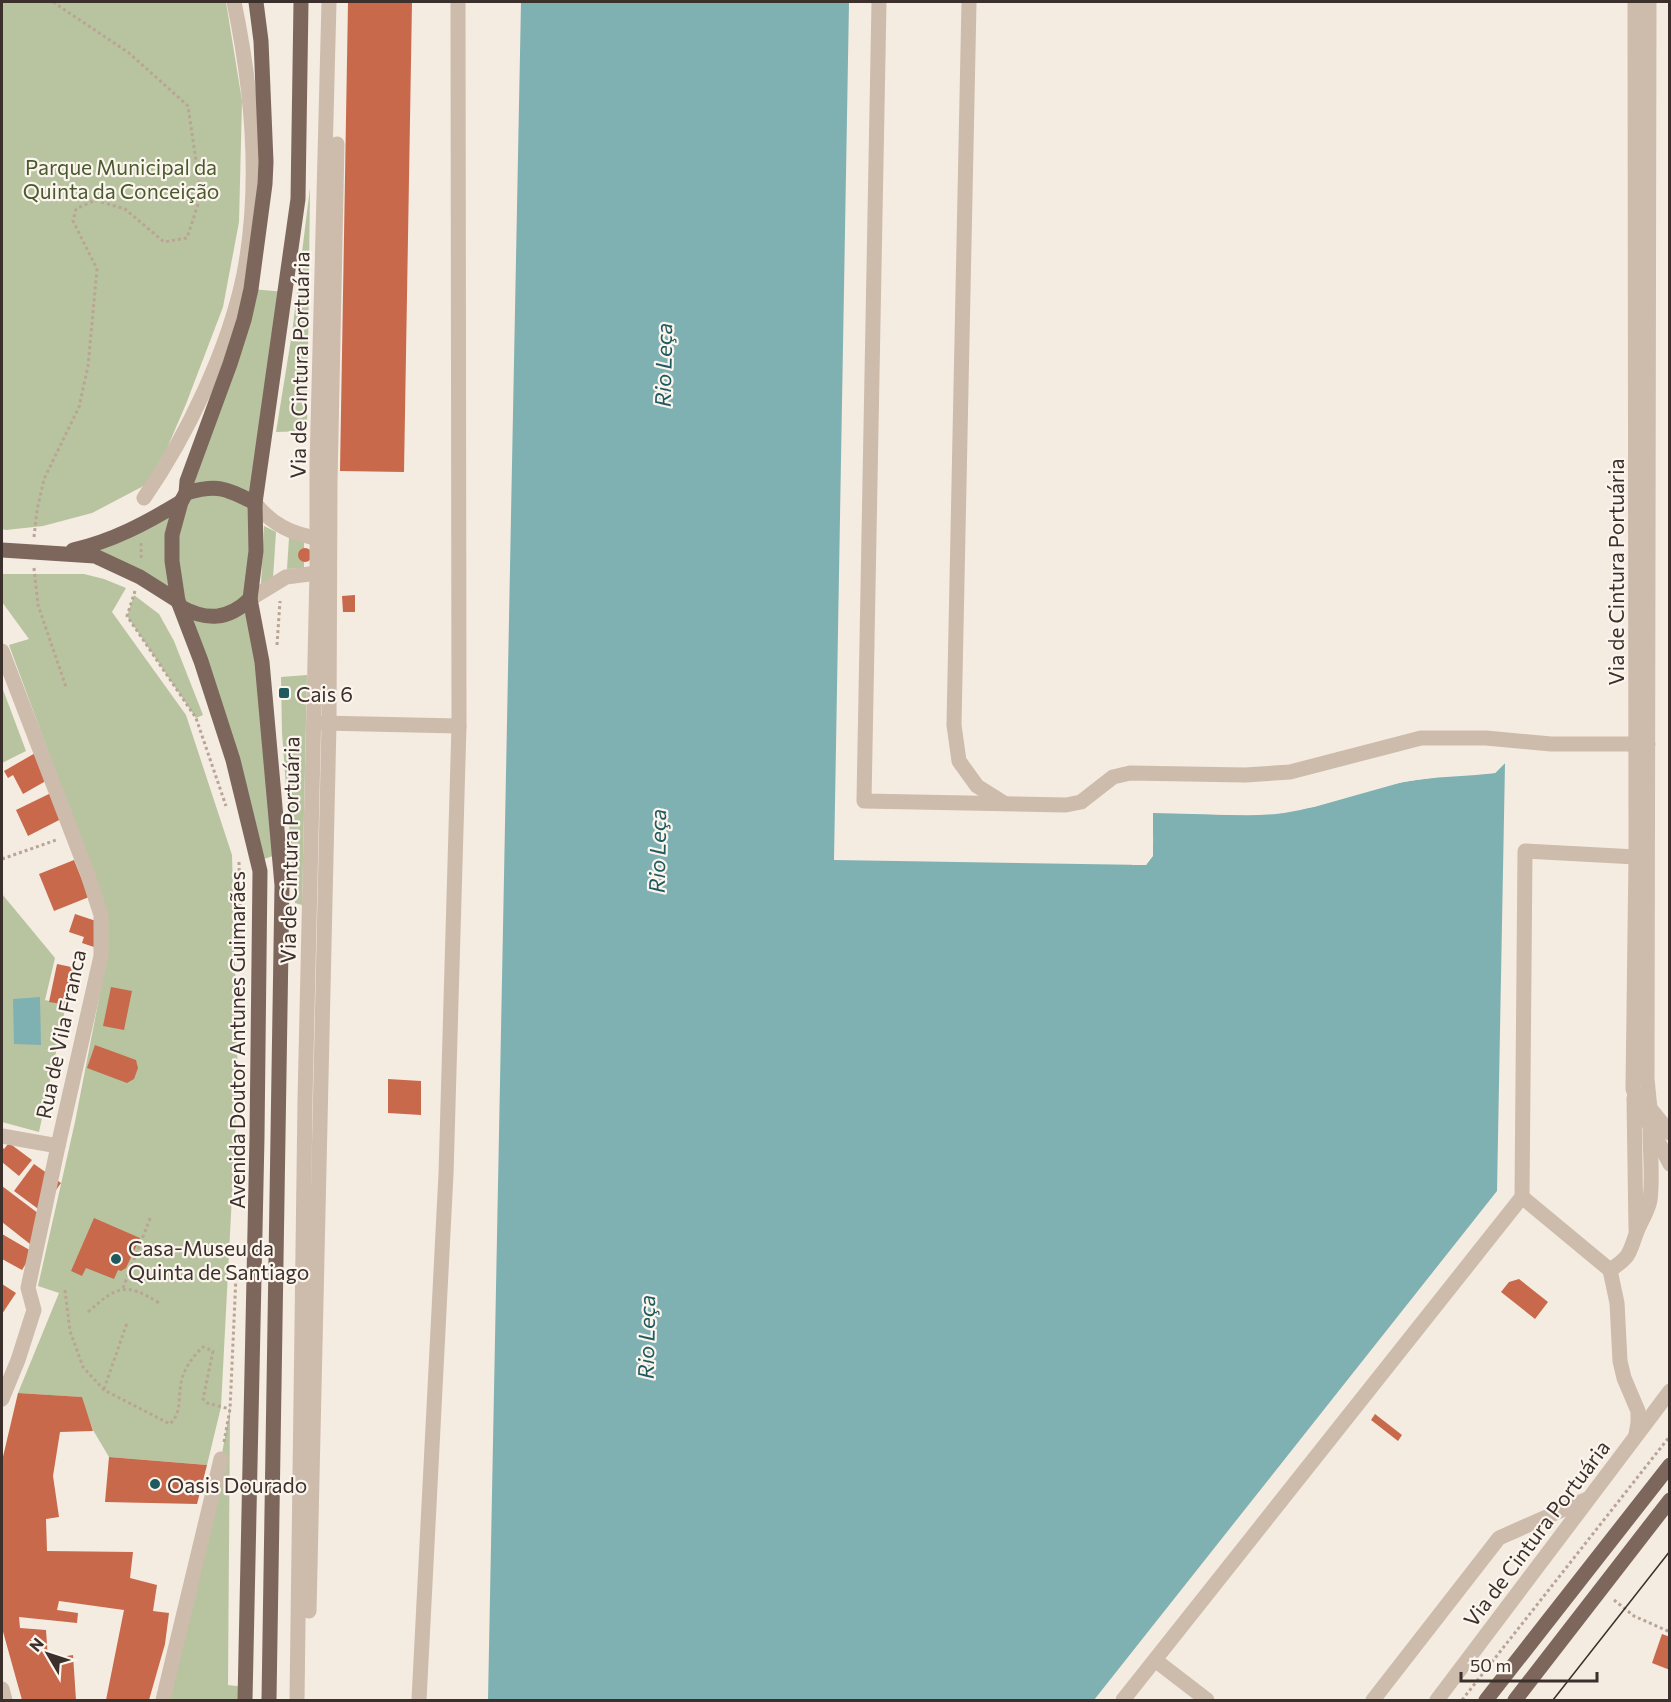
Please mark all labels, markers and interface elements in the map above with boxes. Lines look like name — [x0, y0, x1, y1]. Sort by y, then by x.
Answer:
park label: Parque Municipal da Quinta da Conceição — [23, 154, 219, 203]
street label: Via de Cintura Portuária — [285, 251, 313, 479]
water label: Rio Leça — [649, 323, 677, 407]
street label: Via de Cintura Portuária — [1603, 458, 1628, 686]
place label: Cais 6 — [296, 681, 353, 706]
marker: Cais 6 — [277, 686, 291, 700]
street label: Via de Cintura Portuária — [275, 736, 303, 964]
water label: Rio Leça — [643, 809, 671, 893]
street label: Avenida Doutor Antunes Guimarães — [224, 871, 249, 1209]
street label: Rua de Vila Franca — [30, 947, 90, 1121]
place label: Casa-Museu da Quinta de Santiago — [128, 1235, 309, 1284]
marker: Casa-Museu da Quinta de Santiago — [109, 1252, 123, 1266]
water label: Rio Leça — [632, 1295, 660, 1379]
street label: Via de Cintura Portuária — [1458, 1435, 1614, 1631]
place label: Oasis Dourado — [167, 1472, 307, 1497]
marker: Oasis Dourado — [148, 1477, 162, 1491]
north arrow — [18, 1624, 78, 1684]
text: N — [25, 1634, 47, 1655]
scale bar — [1461, 1645, 1598, 1683]
text: 50 m — [1470, 1654, 1511, 1676]

